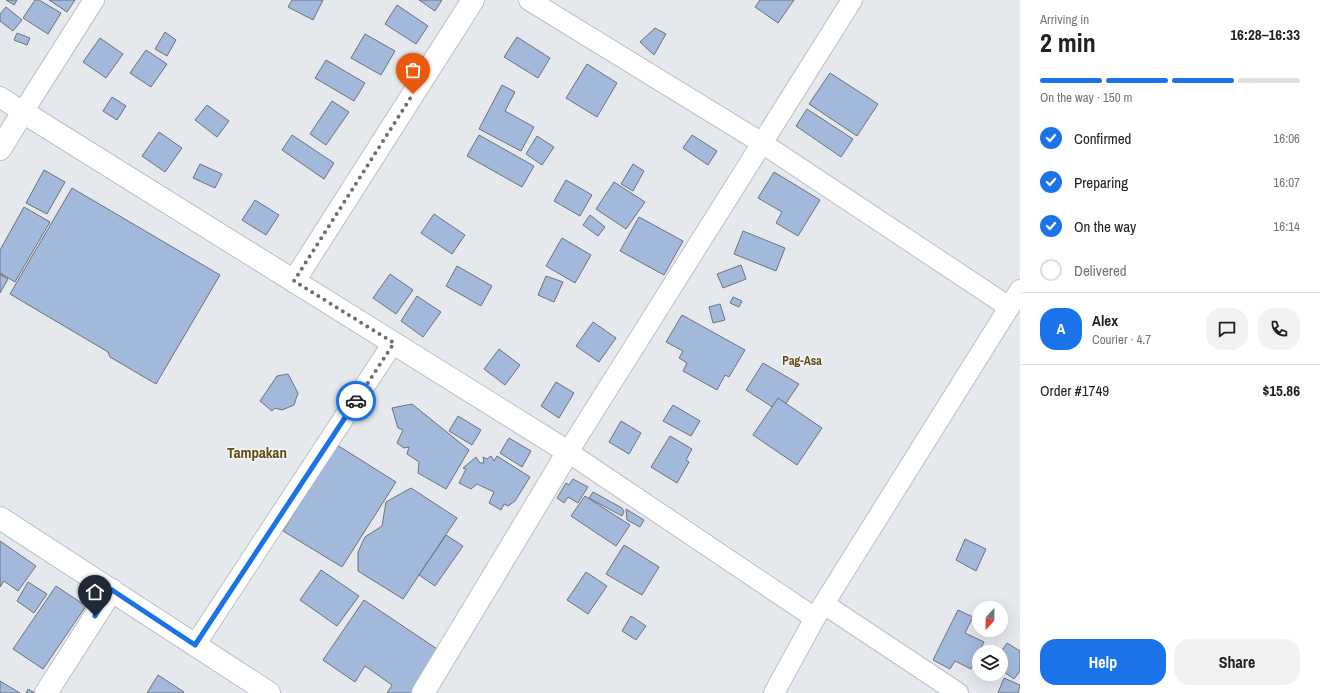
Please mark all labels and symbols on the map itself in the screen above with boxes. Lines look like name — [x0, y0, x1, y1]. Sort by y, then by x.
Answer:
pin — [396, 53, 430, 94]
district label: Pag-Asa — [782, 353, 822, 369]
courier — [336, 381, 376, 421]
district label: Tampakan — [227, 442, 287, 463]
pin — [78, 575, 112, 616]
north arrow — [972, 601, 1008, 637]

